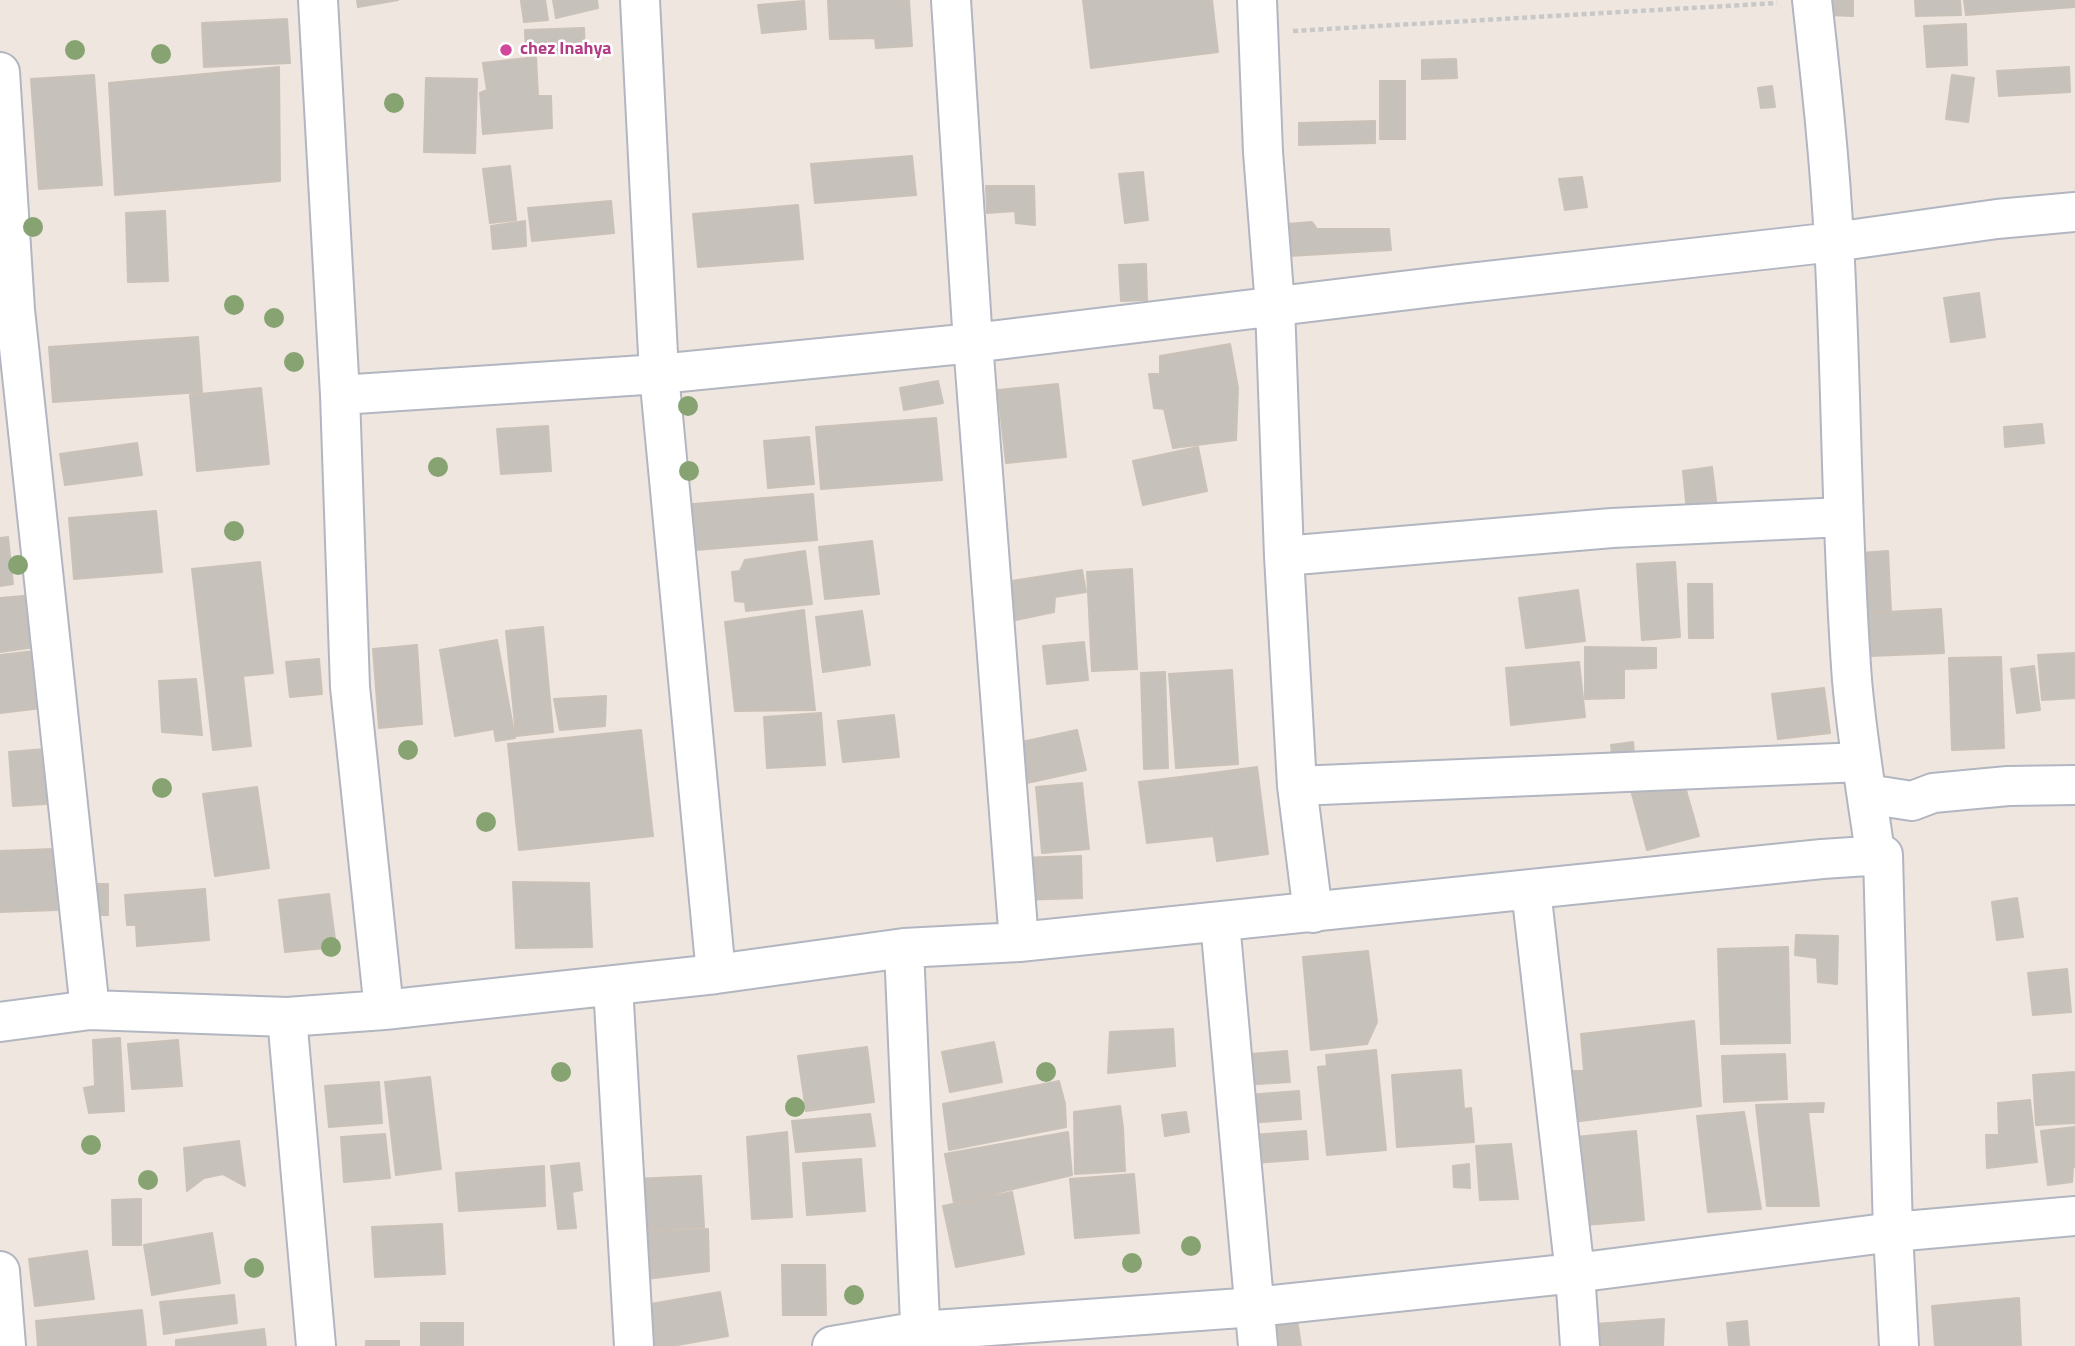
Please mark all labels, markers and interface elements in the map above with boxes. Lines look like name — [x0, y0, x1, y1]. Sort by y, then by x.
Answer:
place label: chez Inahya — [520, 39, 612, 61]
marker: chez Inahya — [498, 42, 514, 58]

